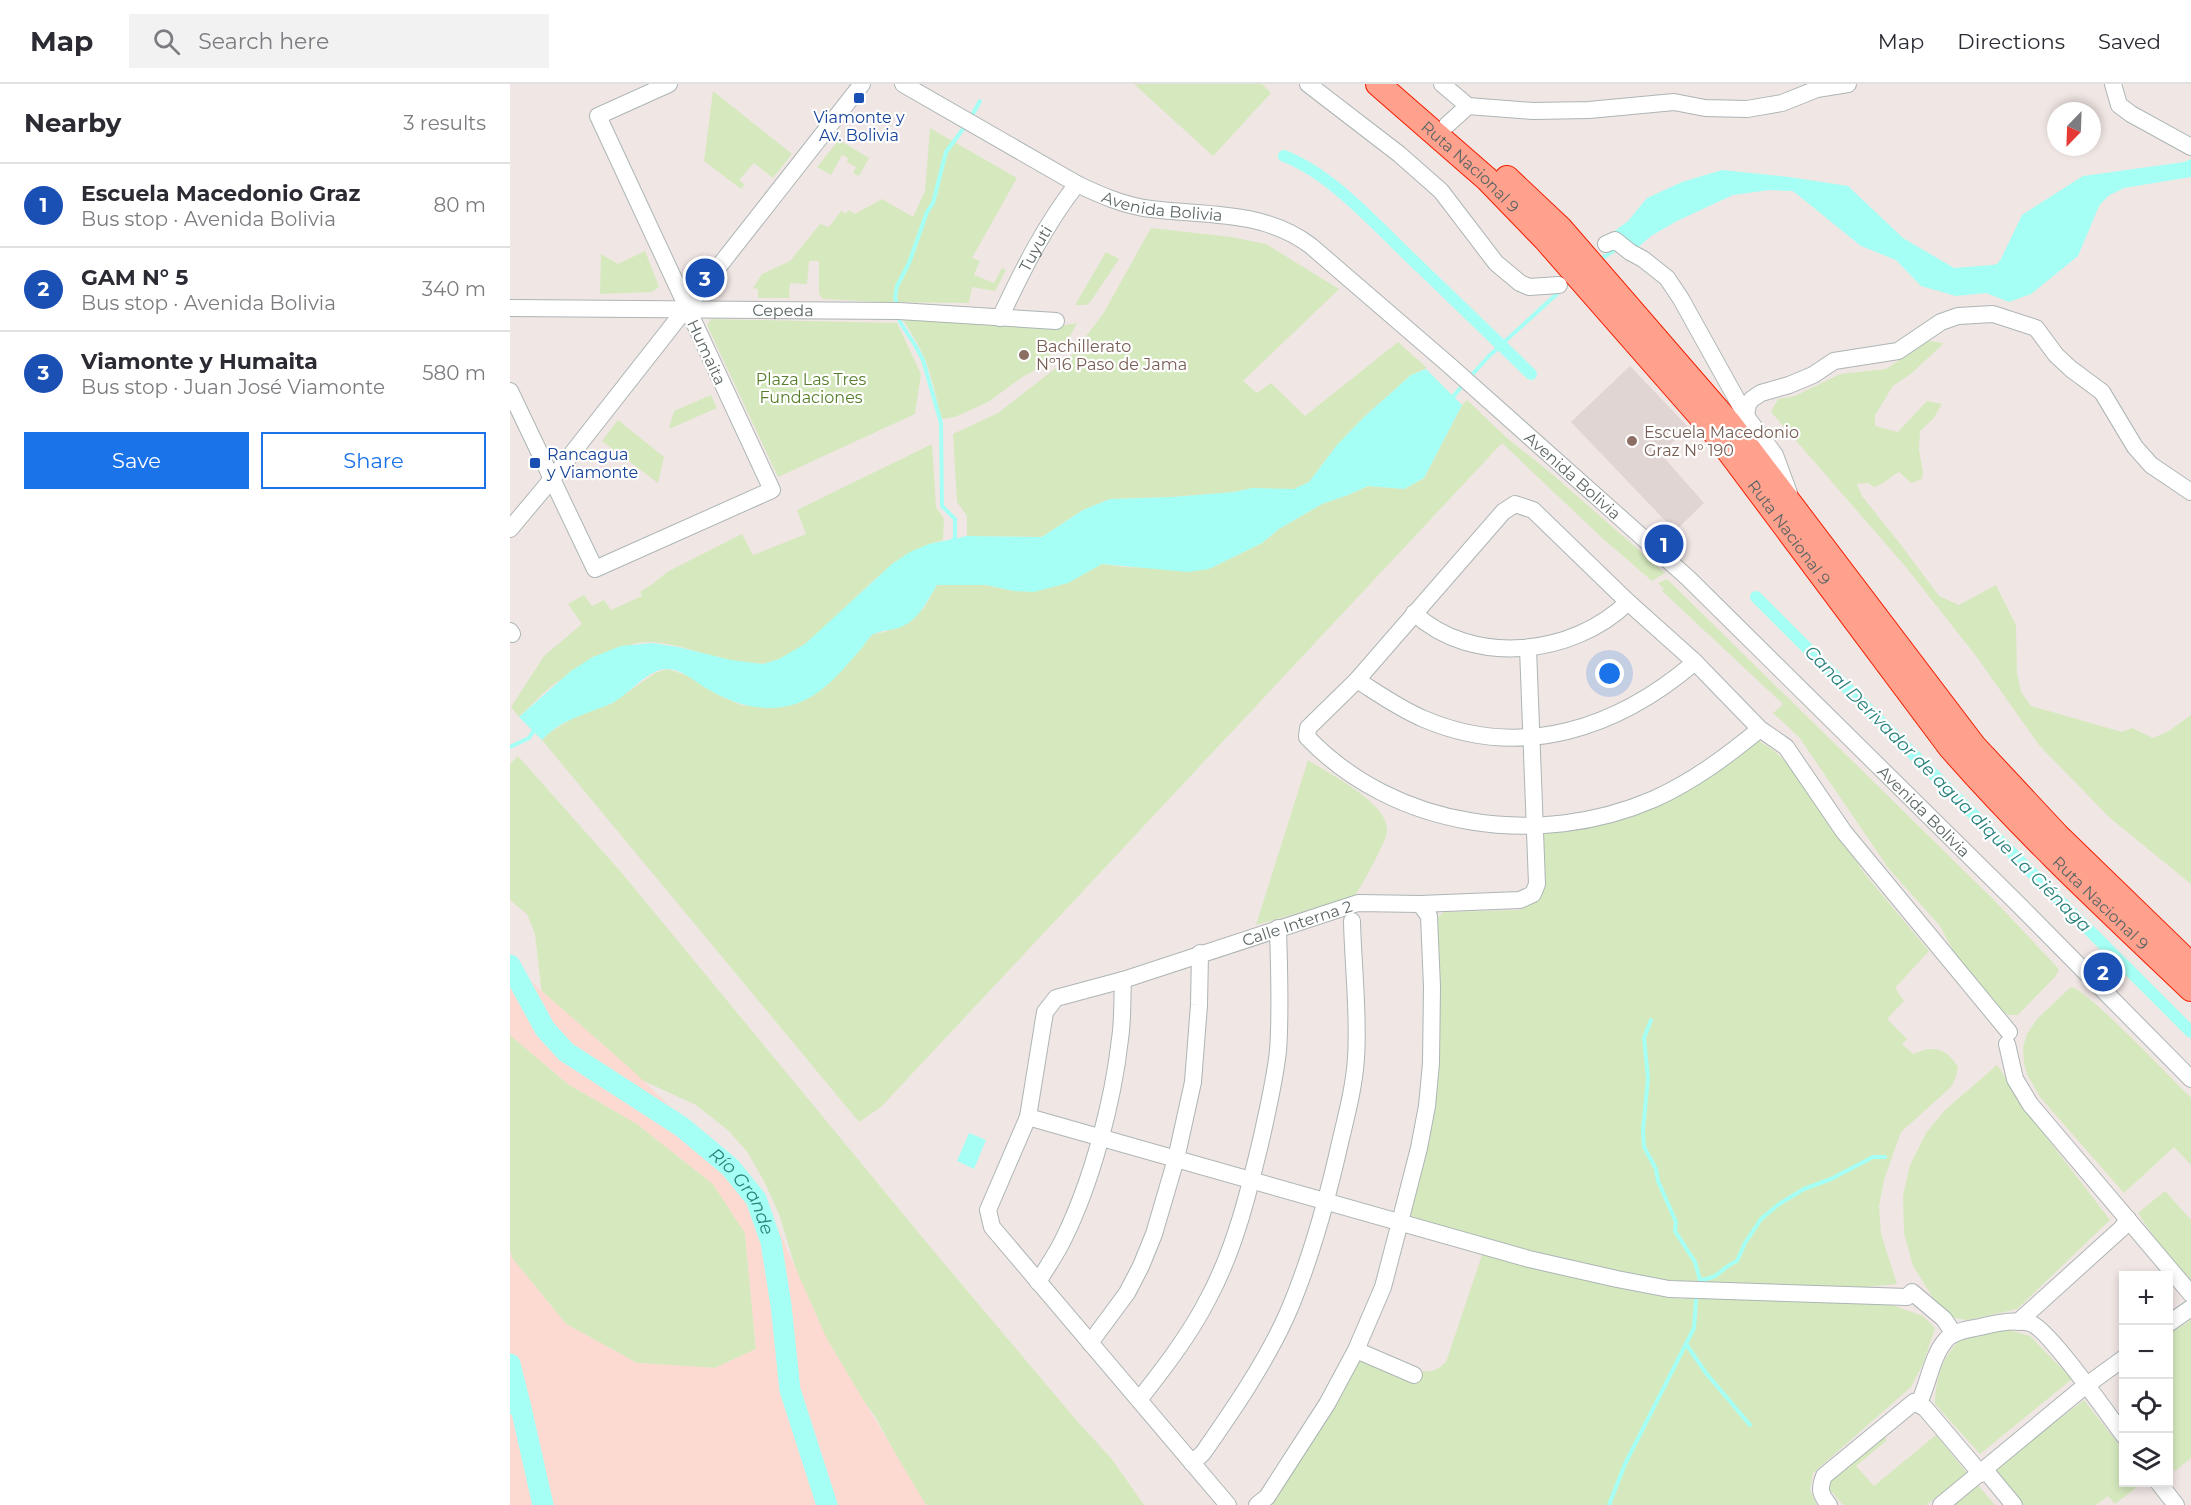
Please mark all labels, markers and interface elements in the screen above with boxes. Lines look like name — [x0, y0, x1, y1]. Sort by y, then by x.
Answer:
search box — [129, 14, 549, 68]
text: Map — [30, 24, 93, 58]
icon: search — [150, 25, 183, 58]
text: Search here — [198, 28, 329, 55]
text: Map — [1878, 29, 1924, 54]
text: Directions — [1957, 29, 2065, 54]
text: Saved — [2098, 29, 2161, 54]
marker: Viamonte y Av. Bolivia — [852, 91, 866, 105]
north arrow — [2047, 102, 2101, 156]
text: Nearby — [24, 107, 121, 139]
place label: Viamonte y Av. Bolivia — [813, 108, 905, 145]
text: 3 results — [403, 111, 486, 135]
street label: Ruta Nacional 9 — [1417, 117, 1523, 217]
text: Escuela Macedonio Graz — [81, 180, 360, 207]
street label: Avenida Bolivia — [1099, 187, 1224, 225]
text: 1 — [40, 193, 47, 217]
text: 80 m — [434, 193, 486, 217]
text: Bus stop · Avenida Bolivia — [81, 207, 336, 231]
street label: Tuyuti — [1015, 222, 1056, 275]
pin: 3 — [686, 256, 724, 300]
text: GAM N° 5 — [81, 264, 188, 291]
text: 2 — [38, 277, 49, 301]
text: 340 m — [422, 277, 486, 301]
text: Bus stop · Avenida Bolivia — [81, 291, 336, 315]
street label: Cepeda — [752, 301, 814, 320]
street label: Humaita — [683, 316, 730, 388]
place label: Bachillerato Nº16 Paso de Jama — [1036, 337, 1187, 374]
text: Viamonte y Humaita — [81, 348, 318, 375]
marker: Bachillerato Nº16 Paso de Jama — [1017, 348, 1031, 362]
text: 3 — [38, 361, 49, 385]
text: 580 m — [422, 361, 486, 385]
park label: Plaza Las Tres Fundaciones — [756, 370, 866, 407]
text: Bus stop · Juan José Viamonte — [81, 375, 385, 399]
place label: Escuela Macedonio Graz N° 190 — [1644, 423, 1799, 460]
street label: Avenida Bolivia — [1521, 428, 1624, 523]
button: Save — [24, 432, 249, 489]
button: Share — [261, 432, 486, 489]
marker: Escuela Macedonio Graz N° 190 — [1625, 434, 1639, 448]
place label: Rancagua y Viamonte — [546, 445, 638, 482]
marker: Rancagua y Viamonte — [528, 456, 542, 470]
street label: Ruta Nacional 9 — [1744, 476, 1834, 589]
pin: 1 — [1644, 522, 1684, 566]
water label: Canal Derivador de agua dique La Ciénaga — [1800, 641, 2096, 937]
your location — [1595, 659, 1624, 688]
street label: Avenida Bolivia — [1874, 762, 1974, 861]
street label: Ruta Nacional 9 — [2048, 852, 2152, 954]
street label: Calle Interna 2 — [1240, 897, 1355, 950]
pin: 2 — [2084, 950, 2122, 994]
water label: Río Grande — [705, 1143, 779, 1238]
map controls — [2119, 1271, 2173, 1487]
button: + — [2119, 1271, 2173, 1325]
button: − — [2119, 1325, 2173, 1379]
button: locate — [2119, 1379, 2173, 1433]
button: layers — [2119, 1433, 2173, 1487]

